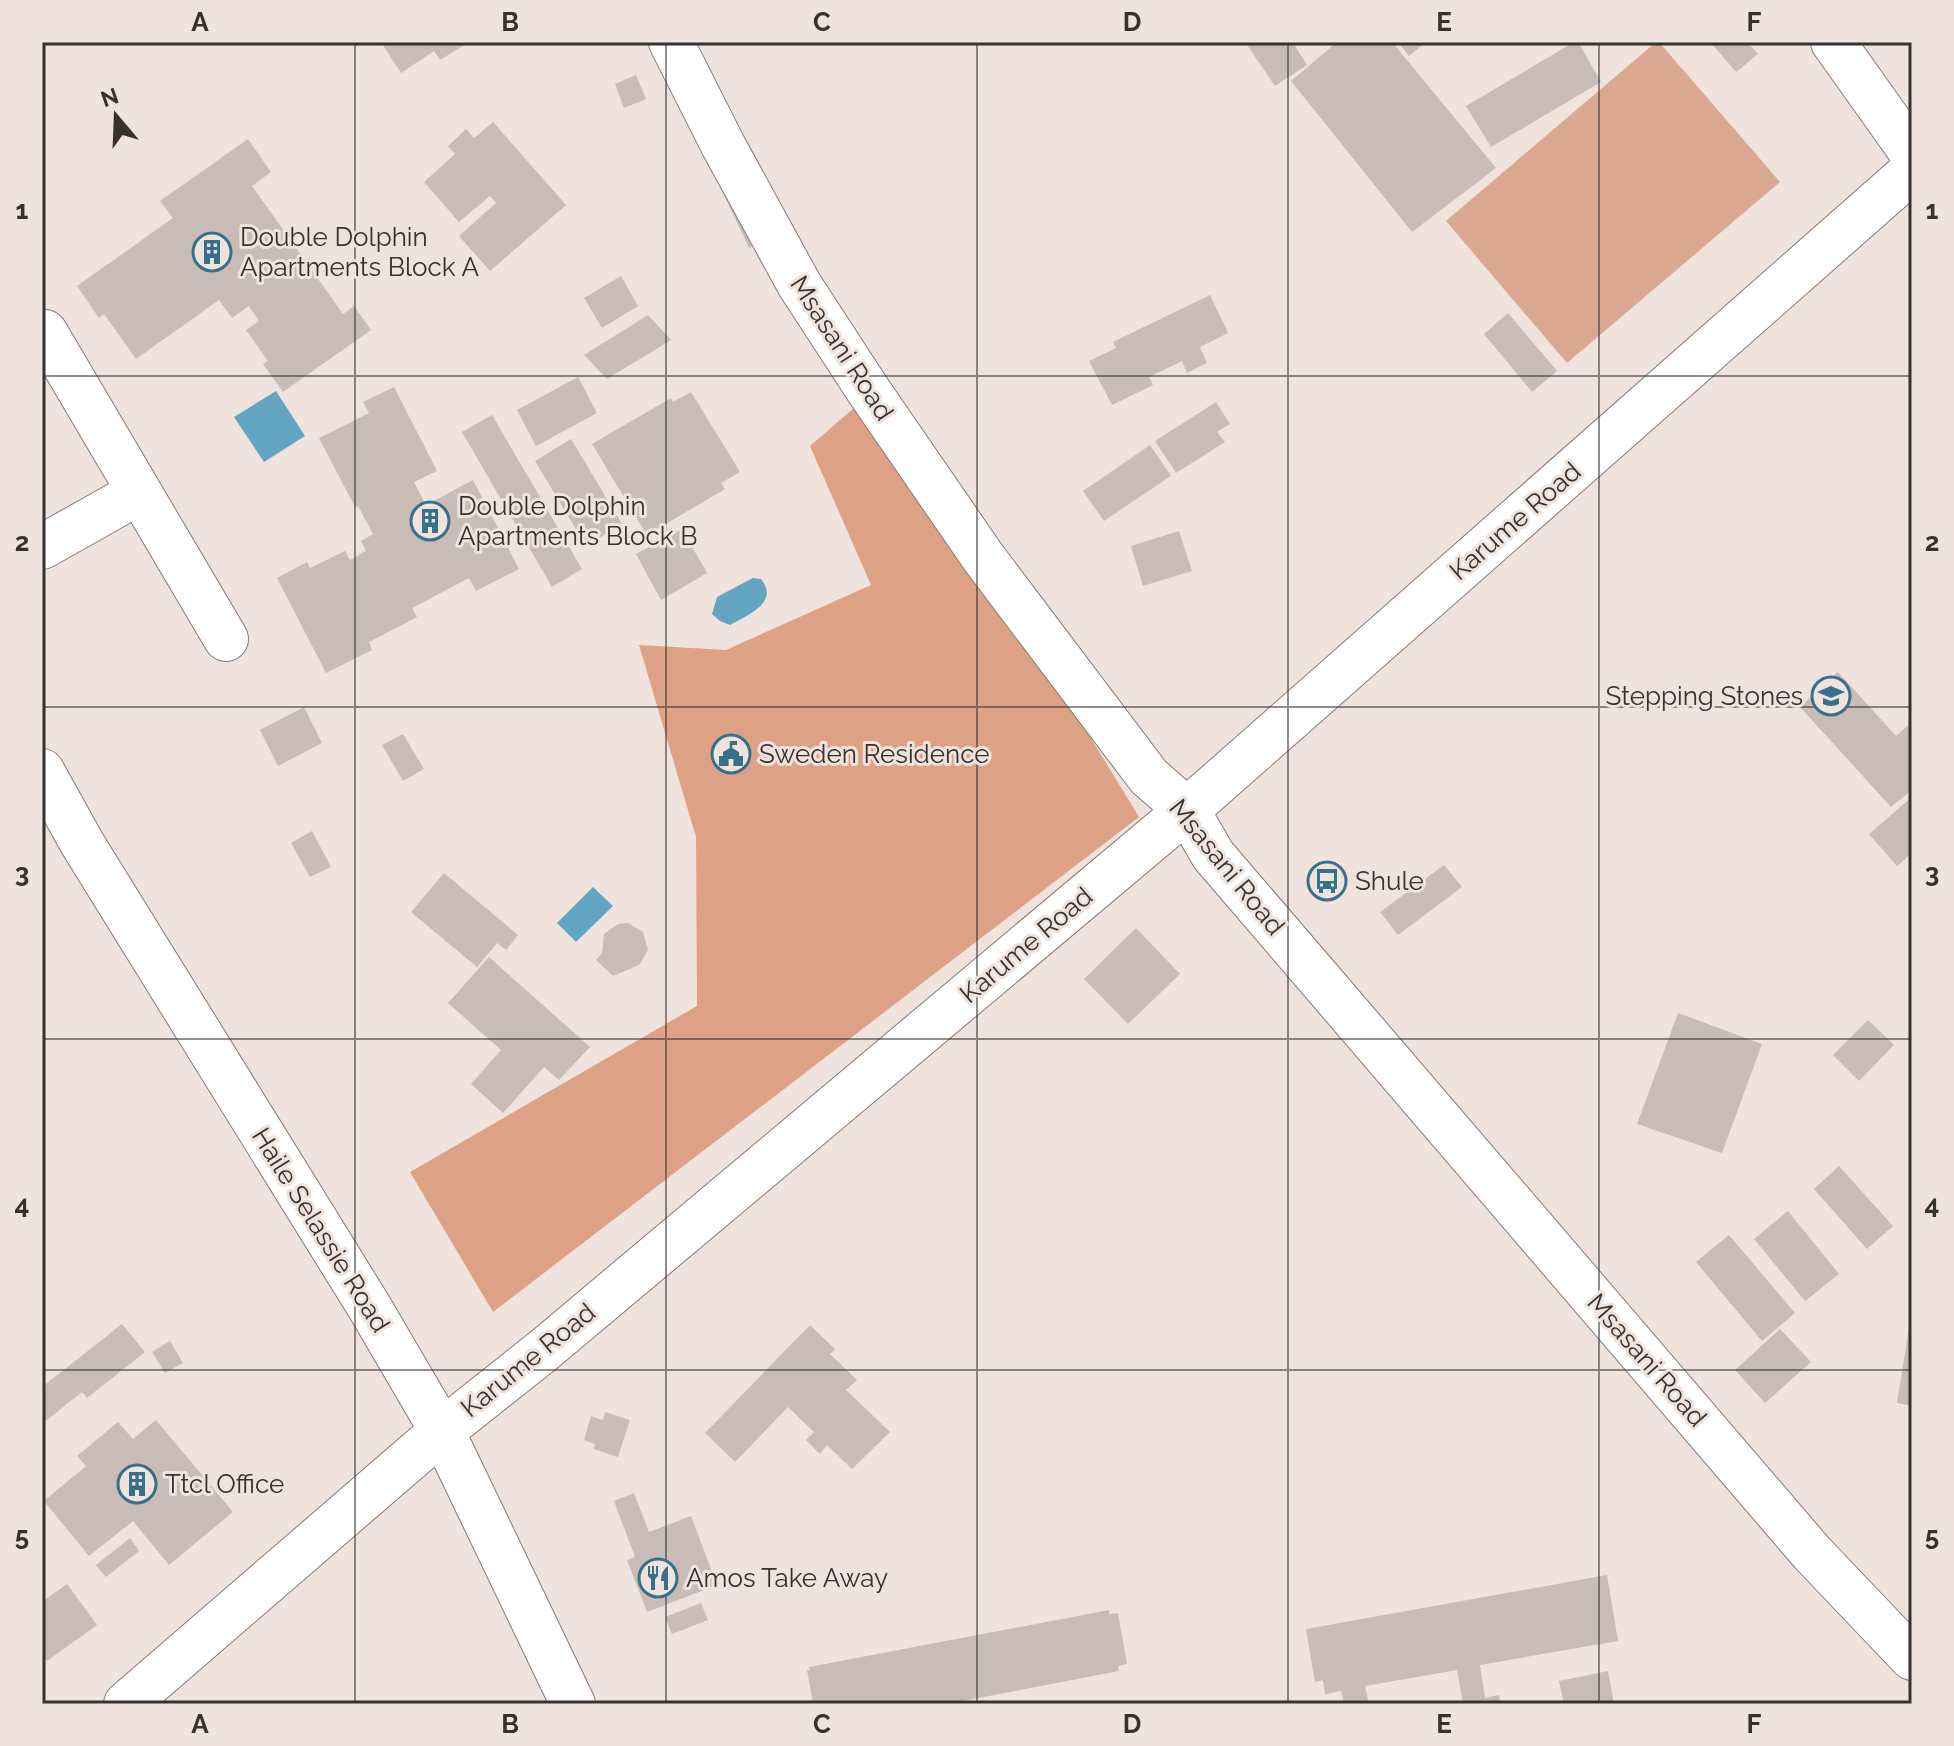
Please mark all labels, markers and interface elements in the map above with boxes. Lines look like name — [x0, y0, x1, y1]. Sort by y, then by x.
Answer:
text: A — [191, 7, 209, 37]
text: B — [501, 7, 519, 37]
text: C — [813, 7, 831, 37]
text: D — [1123, 7, 1141, 37]
text: E — [1436, 7, 1452, 37]
text: F — [1747, 7, 1762, 37]
north arrow — [76, 76, 156, 156]
text: N — [97, 82, 122, 112]
text: 1 — [16, 195, 29, 225]
text: 1 — [1926, 195, 1939, 225]
place label: Double Dolphin Apartments Block A — [240, 222, 479, 282]
building icon: Double Dolphin Apartments Block A — [191, 231, 233, 273]
street label: Msasani Road — [784, 270, 900, 426]
street label: Karume Road — [1443, 456, 1587, 586]
place label: Double Dolphin Apartments Block B — [458, 491, 698, 551]
building icon: Double Dolphin Apartments Block B — [409, 500, 451, 542]
text: 2 — [15, 527, 29, 557]
text: 2 — [1925, 527, 1939, 557]
school or university icon: Stepping Stones — [1810, 675, 1852, 717]
place label: Stepping Stones — [1606, 681, 1803, 711]
public building icon: Sweden Residence — [710, 733, 752, 775]
place label: Sweden Residence — [759, 739, 990, 769]
street label: Msasani Road — [1163, 793, 1291, 941]
text: 3 — [15, 858, 29, 888]
text: 3 — [1925, 858, 1939, 888]
bus stop icon: Shule — [1306, 860, 1348, 902]
place label: Shule — [1355, 866, 1424, 896]
street label: Karume Road — [954, 881, 1098, 1009]
street label: Haile Selassie Road — [246, 1122, 396, 1338]
text: 4 — [15, 1190, 29, 1220]
text: 4 — [1925, 1190, 1939, 1220]
street label: Msasani Road — [1581, 1288, 1713, 1432]
street label: Karume Road — [455, 1297, 601, 1423]
building icon: Ttcl Office — [116, 1463, 158, 1505]
place label: Ttcl Office — [165, 1469, 284, 1499]
text: 5 — [15, 1521, 29, 1551]
text: 5 — [1925, 1521, 1939, 1551]
restaurant icon: Amos Take Away — [637, 1557, 679, 1599]
place label: Amos Take Away — [686, 1563, 888, 1593]
text: A — [191, 1709, 209, 1739]
text: B — [501, 1709, 519, 1739]
text: C — [813, 1709, 831, 1739]
text: D — [1123, 1709, 1141, 1739]
text: E — [1436, 1709, 1452, 1739]
text: F — [1747, 1709, 1762, 1739]

